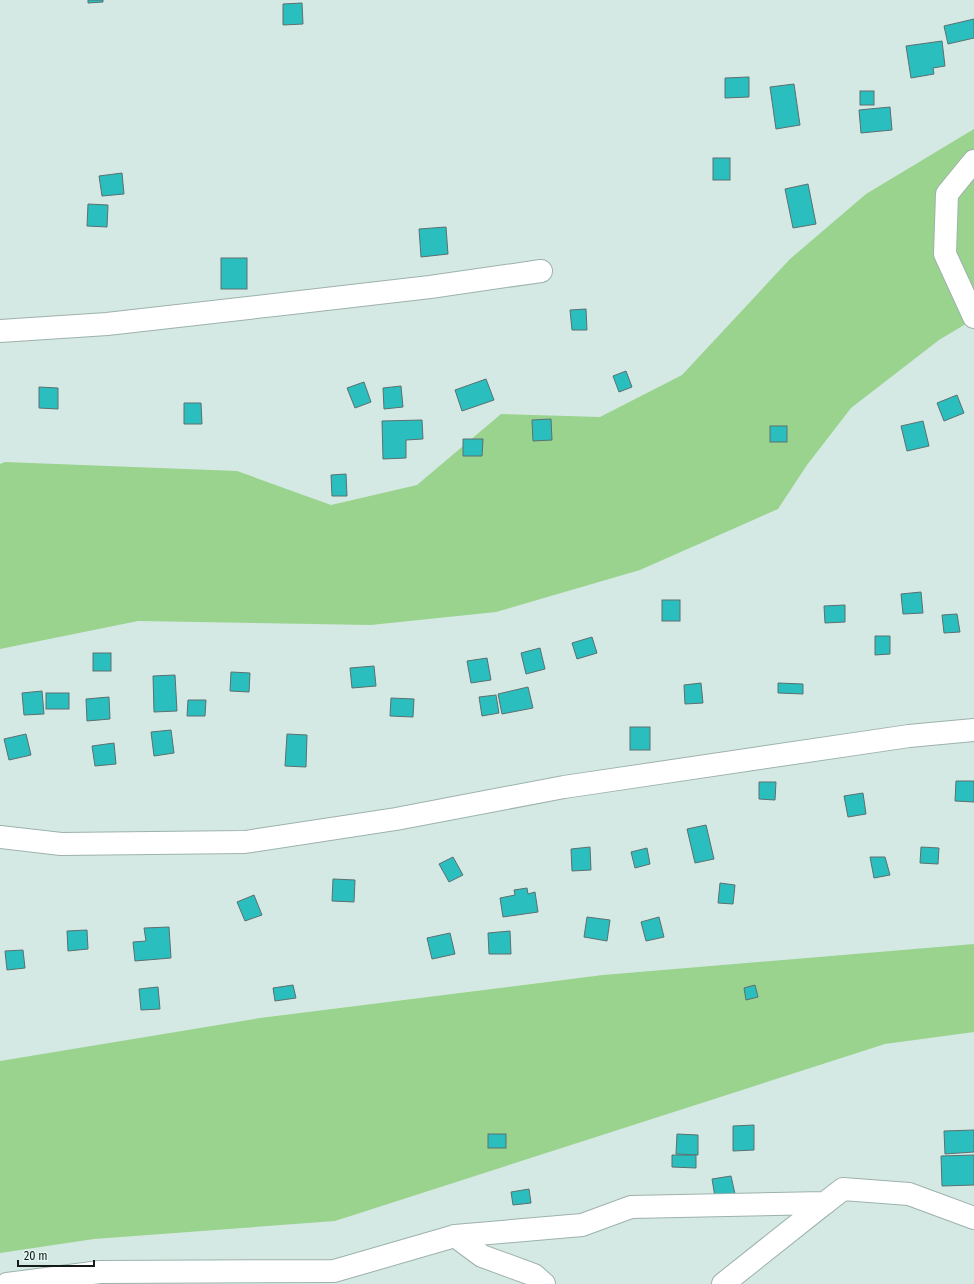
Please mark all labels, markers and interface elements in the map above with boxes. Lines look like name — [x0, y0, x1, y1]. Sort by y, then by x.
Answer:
scale bar — [18, 1242, 94, 1268]
text: 20 m — [24, 1249, 48, 1263]

